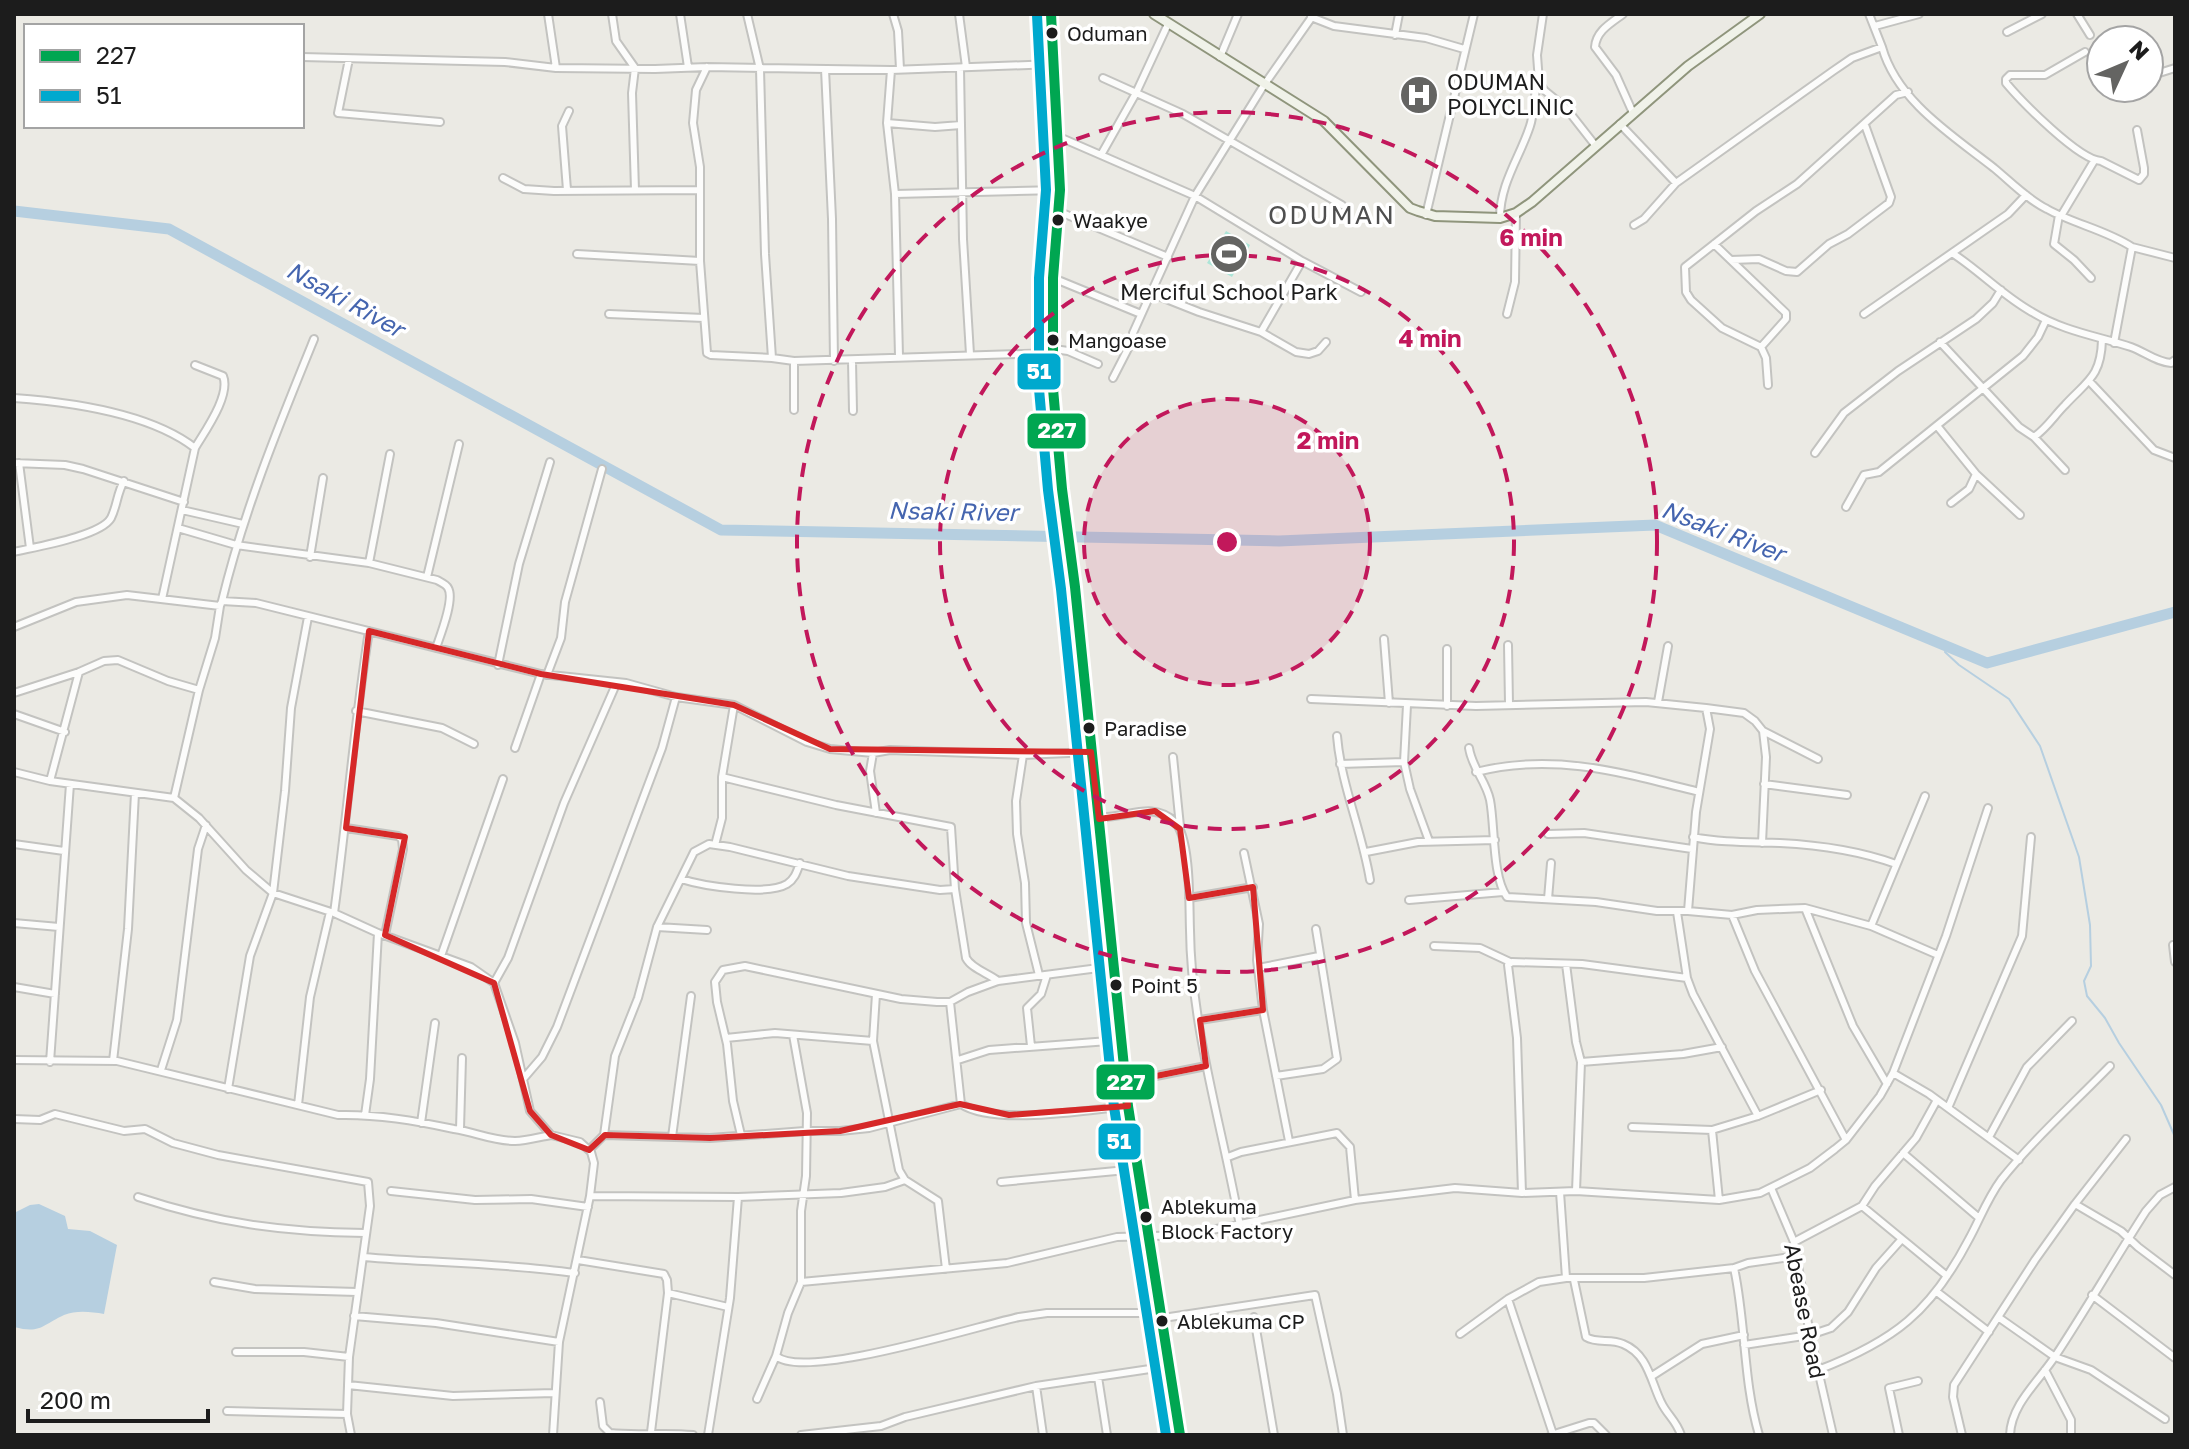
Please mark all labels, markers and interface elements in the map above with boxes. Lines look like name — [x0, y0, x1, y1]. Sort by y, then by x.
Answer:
place label: Oduman — [1067, 21, 1148, 45]
legend — [24, 24, 304, 128]
north arrow — [2085, 24, 2165, 104]
marker: Oduman — [1044, 25, 1060, 41]
text: N — [2124, 34, 2155, 65]
text: 227 — [96, 40, 137, 69]
place label: ODUMAN POLYCLINIC — [1447, 68, 1574, 120]
hospital icon: ODUMAN POLYCLINIC — [1398, 74, 1440, 116]
text: 51 — [96, 80, 122, 109]
district label: ODUMAN — [1268, 199, 1396, 230]
place label: Waakye — [1073, 208, 1148, 232]
marker: Waakye — [1050, 212, 1066, 228]
text: 6 min — [1499, 222, 1563, 251]
sports icon: Merciful School Park — [1208, 233, 1250, 275]
water label: Nsaki River — [282, 255, 413, 345]
place label: Merciful School Park — [1120, 278, 1338, 305]
text: 4 min — [1398, 323, 1462, 352]
place label: Mangoase — [1068, 328, 1167, 352]
marker: Mangoase — [1045, 332, 1061, 348]
line badge: 51 — [1016, 352, 1062, 391]
text: 51 — [1027, 357, 1051, 384]
line badge: 227 — [1026, 412, 1087, 450]
text: 227 — [1038, 416, 1076, 443]
text: 2 min — [1297, 425, 1359, 454]
water label: Nsaki River — [1658, 494, 1793, 569]
water label: Nsaki River — [888, 495, 1022, 526]
centre of rings — [1213, 528, 1241, 556]
place label: Paradise — [1104, 716, 1187, 740]
marker: Paradise — [1081, 720, 1097, 736]
place label: Point 5 — [1131, 973, 1198, 997]
marker: Point 5 — [1108, 977, 1124, 993]
line badge: 227 — [1095, 1063, 1156, 1101]
text: 227 — [1107, 1068, 1145, 1095]
line badge: 51 — [1097, 1122, 1142, 1161]
text: 51 — [1107, 1127, 1131, 1154]
place label: Ablekuma Block Factory — [1161, 1194, 1293, 1243]
marker: Ablekuma Block Factory — [1138, 1209, 1154, 1225]
street label: Abease Road — [1779, 1241, 1832, 1381]
place label: Ablekuma CP — [1177, 1309, 1305, 1333]
marker: Ablekuma CP — [1154, 1313, 1170, 1329]
scale bar — [28, 1373, 208, 1423]
text: 200 m — [40, 1385, 111, 1414]

